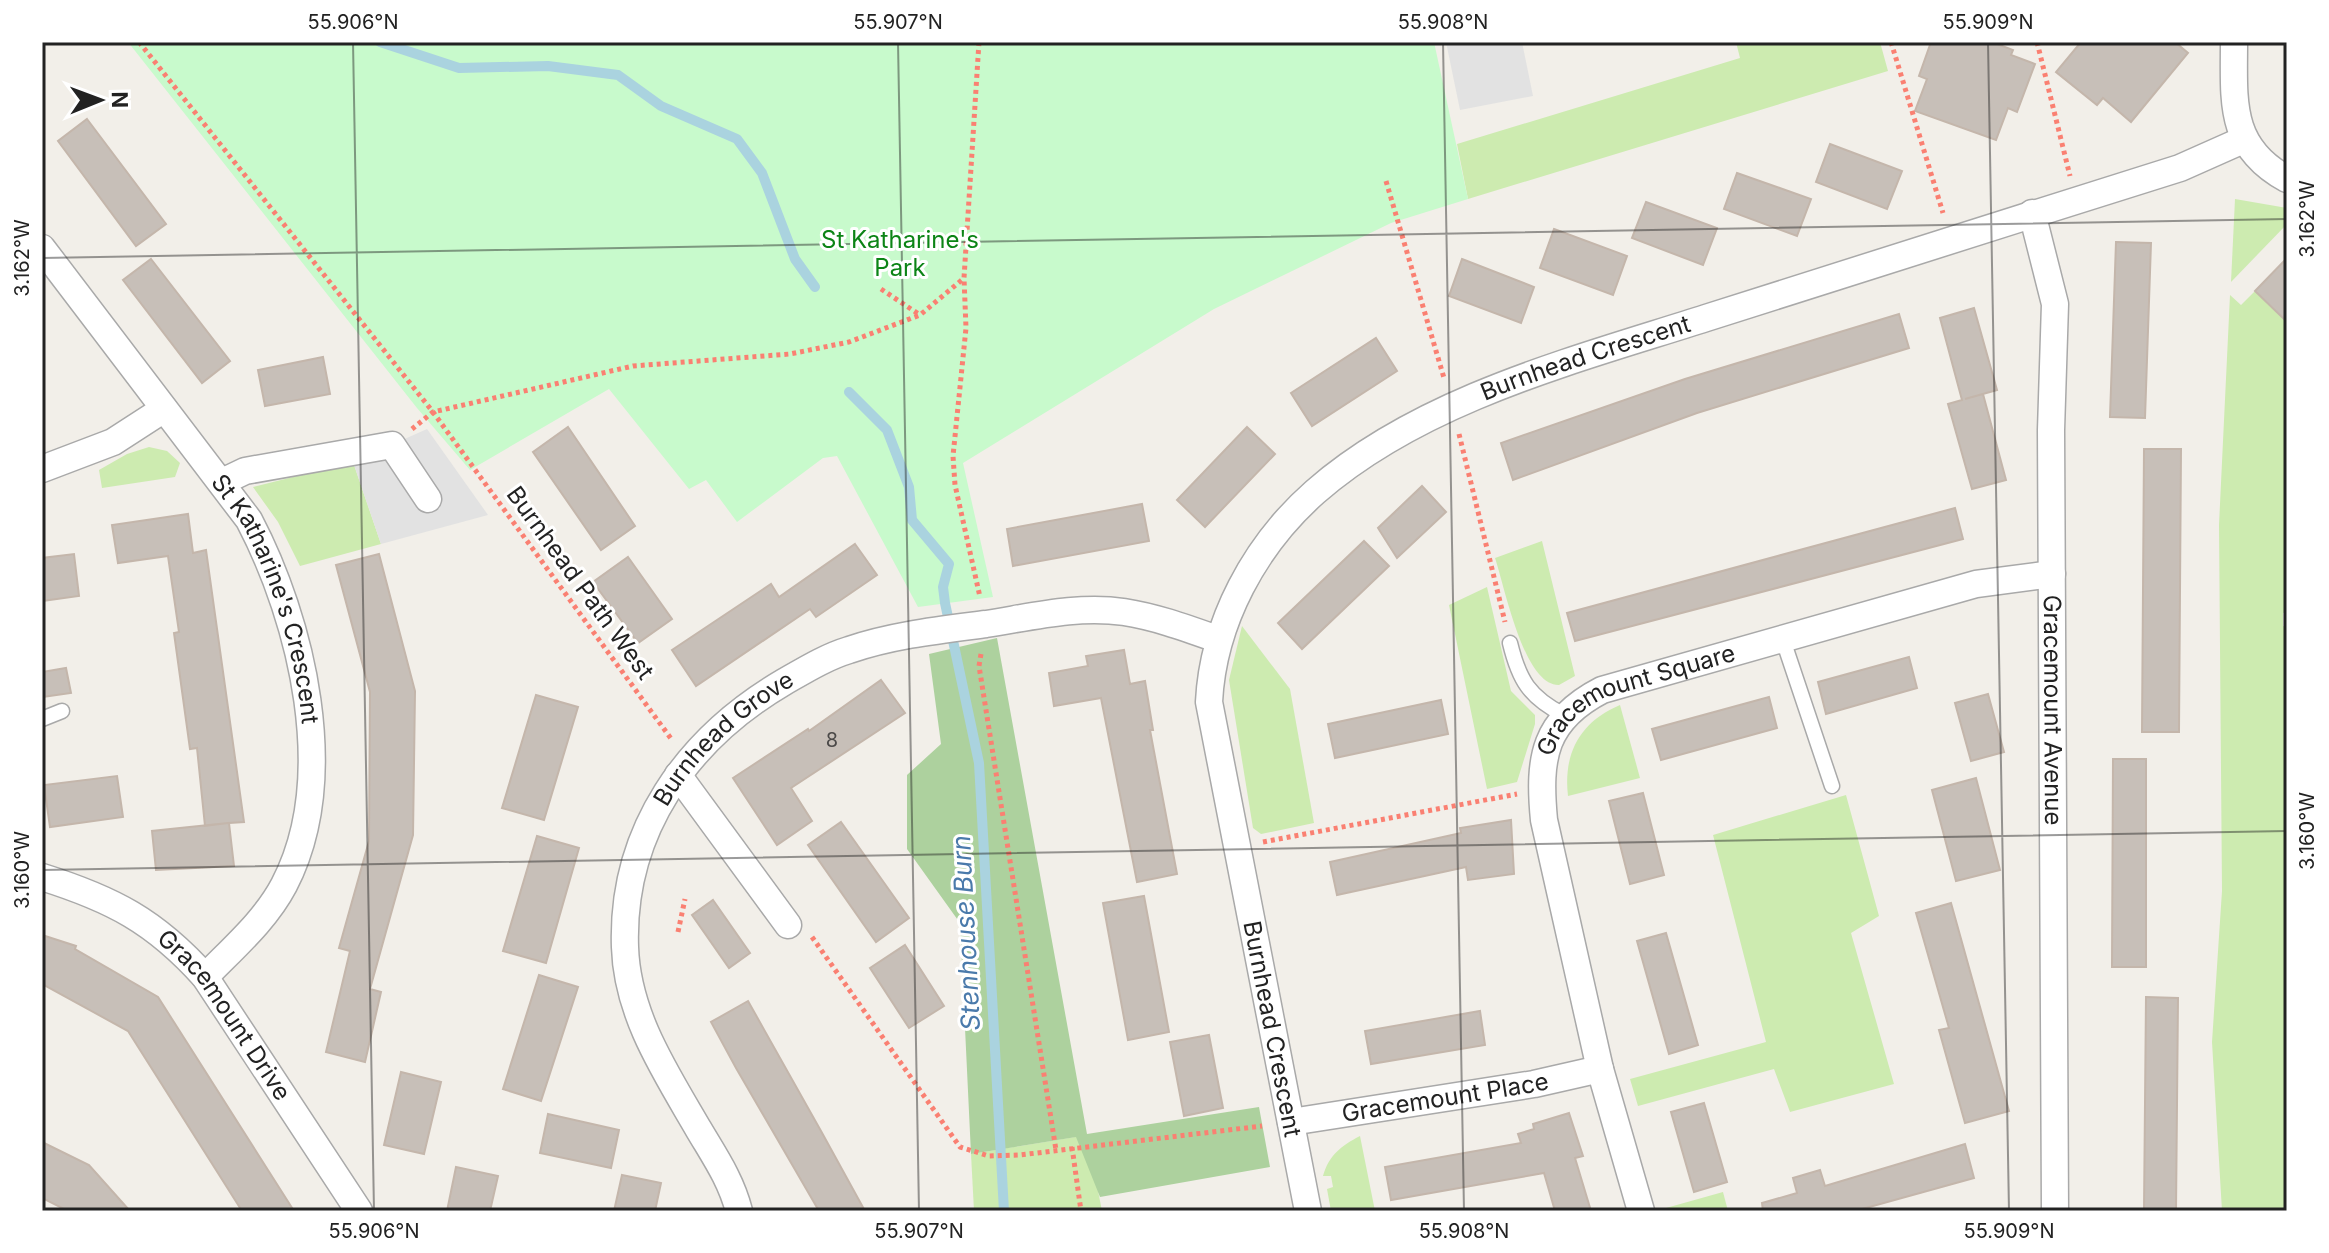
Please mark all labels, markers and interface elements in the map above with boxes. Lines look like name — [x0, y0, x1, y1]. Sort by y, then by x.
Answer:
text: 55.906°N — [307, 10, 399, 34]
text: 55.907°N — [853, 10, 943, 34]
text: 55.908°N — [1398, 10, 1488, 34]
text: 55.909°N — [1942, 10, 2034, 34]
north arrow — [60, 60, 140, 140]
text: N — [107, 91, 133, 108]
text: 3.162°W — [2295, 180, 2319, 258]
text: 3.162°W — [10, 219, 34, 297]
park label: St Katharine's Park — [821, 225, 979, 282]
street label: Burnhead Crescent — [1476, 309, 1694, 407]
street label: St Katharine's Crescent — [205, 468, 325, 725]
street label: Burnhead Path West — [501, 481, 660, 685]
street label: Gracemount Avenue — [2038, 595, 2068, 826]
street label: Gracemount Square — [1531, 638, 1738, 759]
street label: Burnhead Grove — [647, 665, 799, 811]
house number: 8 — [826, 728, 838, 752]
text: 3.160°W — [2295, 792, 2319, 870]
text: 3.160°W — [10, 831, 34, 909]
water label: Stenhouse Burn — [945, 835, 986, 1032]
street label: Burnhead Crescent — [1237, 918, 1308, 1139]
street label: Gracemount Drive — [152, 923, 297, 1106]
street label: Gracemount Place — [1340, 1066, 1551, 1128]
text: 55.906°N — [328, 1219, 420, 1243]
text: 55.907°N — [874, 1219, 964, 1243]
text: 55.908°N — [1419, 1219, 1509, 1243]
text: 55.909°N — [1963, 1219, 2055, 1243]

